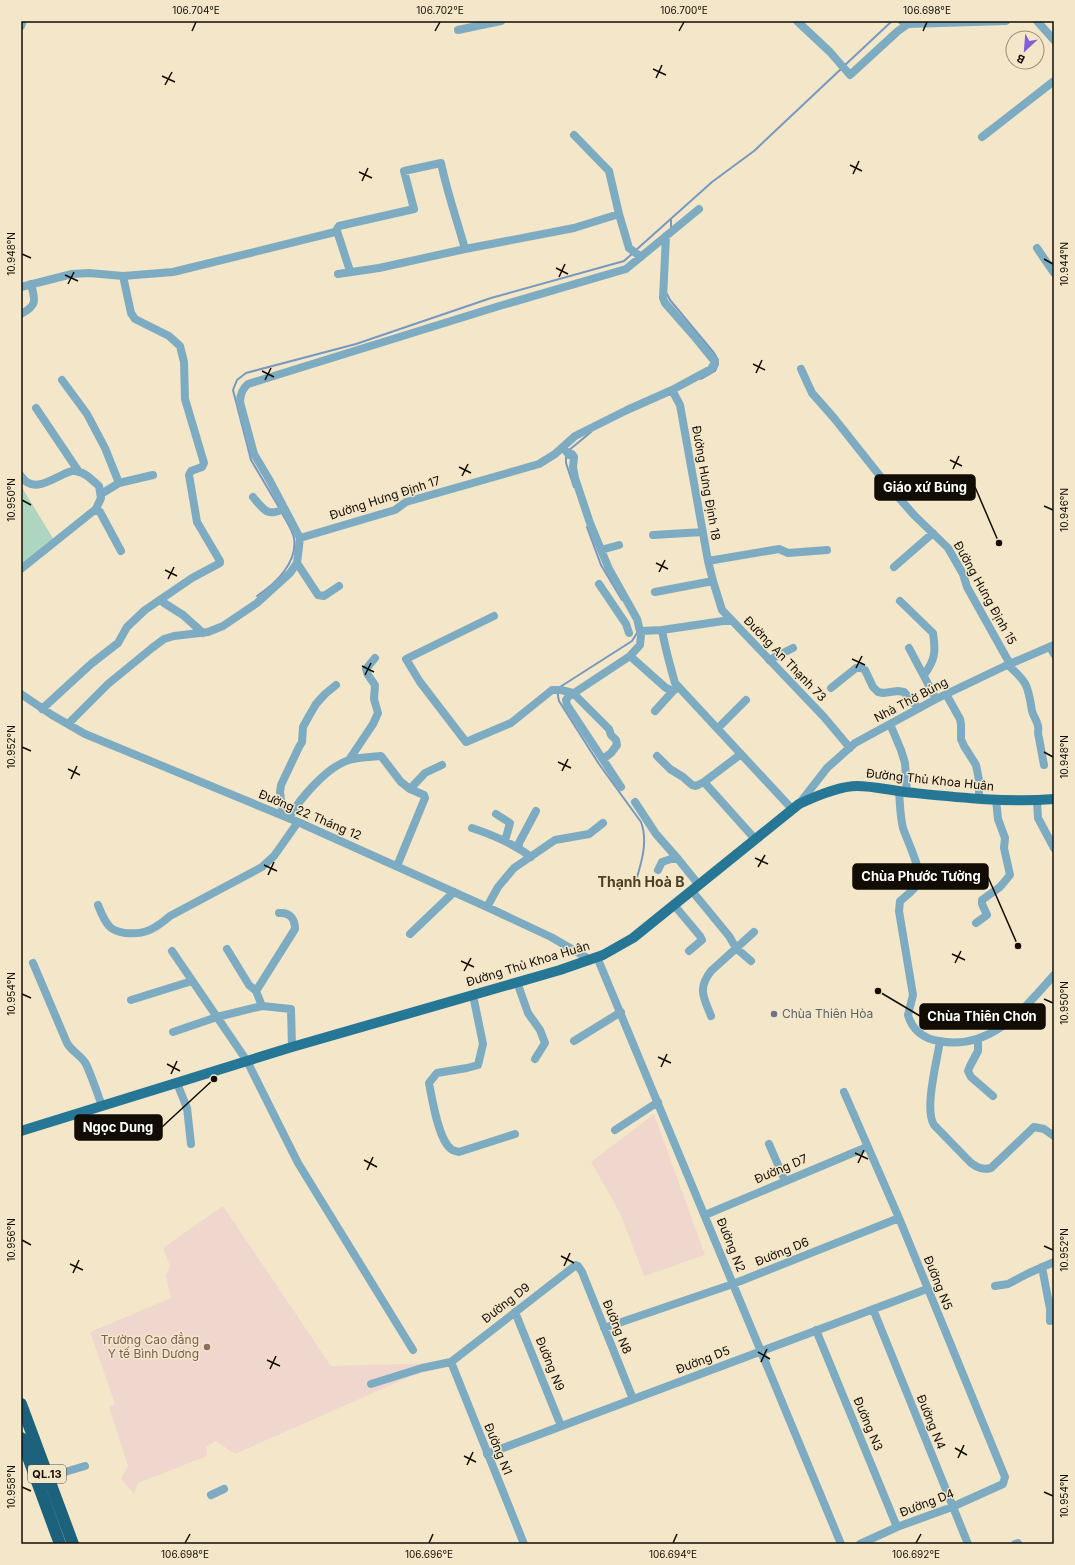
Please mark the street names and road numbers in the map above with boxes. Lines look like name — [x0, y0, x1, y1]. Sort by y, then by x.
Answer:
street label: Đường Hưng Định 18 — [689, 424, 724, 541]
street label: Đường Hưng Định 17 — [328, 472, 442, 523]
street label: Đường Hưng Định 15 — [951, 538, 1020, 647]
street label: Đường An Thạnh 73 — [741, 613, 830, 704]
street label: Nhà Thờ Búng — [871, 674, 950, 725]
street label: Đường Thủ Khoa Huân — [865, 765, 995, 794]
street label: Đường 22 Tháng 12 — [257, 786, 364, 843]
street label: Đường Thủ Khoa Huân — [464, 938, 591, 989]
street label: Đường D7 — [752, 1151, 810, 1186]
street label: Đường N2 — [714, 1216, 749, 1274]
street label: Đường D6 — [753, 1234, 811, 1269]
street label: Đường N5 — [921, 1254, 956, 1312]
street label: Đường D9 — [479, 1279, 533, 1326]
street label: Đường N8 — [600, 1298, 635, 1356]
street label: Đường N9 — [533, 1335, 568, 1393]
street label: Đường D5 — [674, 1342, 732, 1377]
street label: Đường N4 — [914, 1392, 949, 1451]
street label: Đường N3 — [850, 1395, 887, 1453]
street label: Đường N1 — [481, 1421, 516, 1477]
road number: QL.13 — [28, 1465, 66, 1483]
street label: Đường D4 — [897, 1485, 956, 1520]

